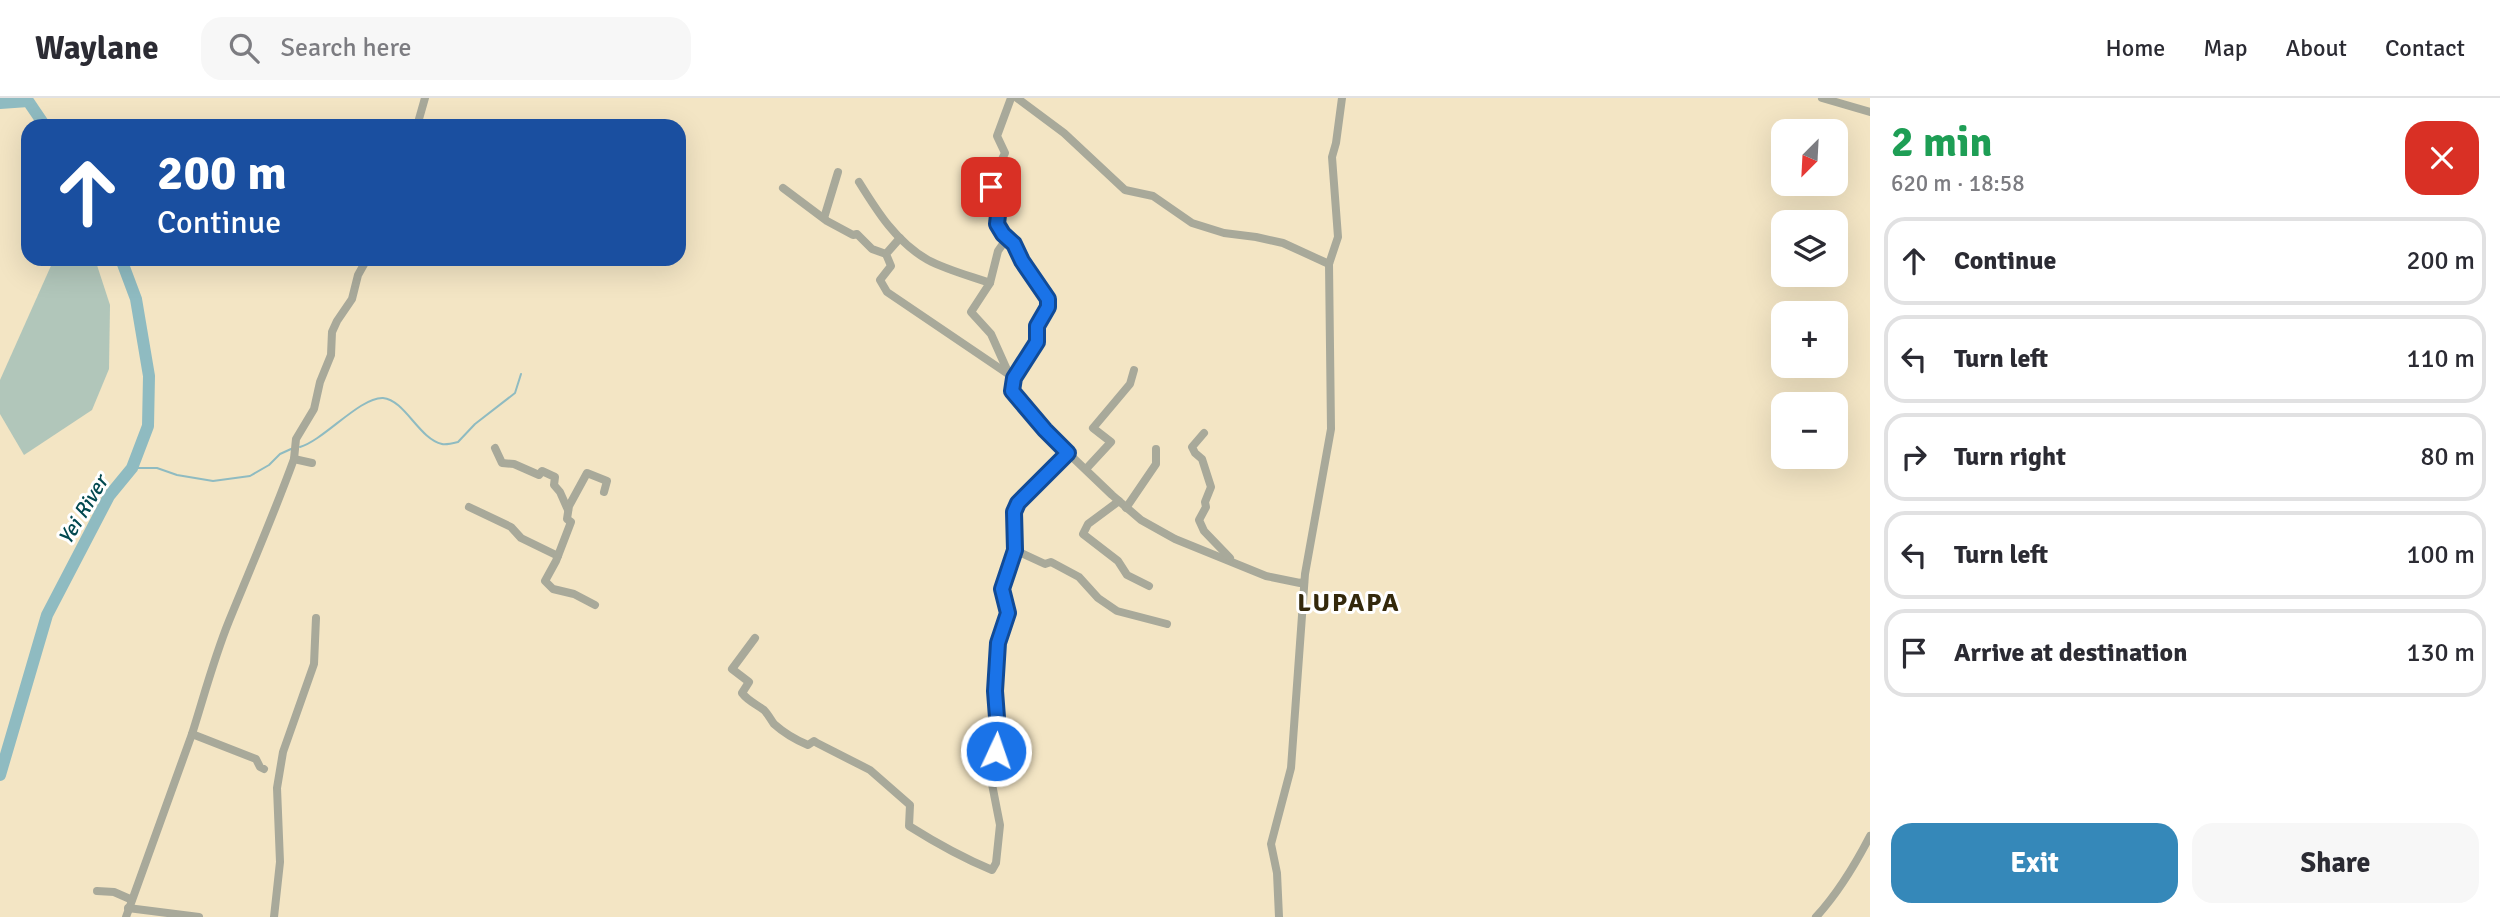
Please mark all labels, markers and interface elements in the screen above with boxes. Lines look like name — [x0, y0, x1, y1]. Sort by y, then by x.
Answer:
search box — [201, 17, 691, 80]
text: Waylane — [35, 28, 159, 69]
icon: search — [225, 29, 263, 67]
text: Search here — [281, 32, 412, 64]
text: Home — [2105, 33, 2165, 63]
text: Map — [2203, 33, 2248, 63]
text: About — [2286, 33, 2347, 63]
text: Contact — [2385, 33, 2465, 63]
text: 2 min — [1891, 117, 1992, 168]
north arrow — [1771, 119, 1848, 196]
map controls — [1771, 119, 1848, 469]
button: close — [2405, 121, 2479, 195]
text: 200 m — [157, 143, 287, 203]
icon: ahead — [42, 147, 133, 238]
pin — [961, 157, 1021, 217]
icon: arrive — [972, 168, 1010, 206]
text: 620 m · 18:58 — [1891, 169, 2025, 198]
text: Continue — [157, 203, 281, 242]
button: layers — [1771, 210, 1848, 287]
icon: ahead — [1895, 242, 1933, 280]
text: Continue — [1954, 245, 2056, 277]
text: 200 m — [2406, 245, 2475, 277]
button: + — [1771, 301, 1848, 378]
icon: left — [1895, 340, 1933, 378]
text: Turn left — [1954, 343, 2048, 375]
text: 110 m — [2406, 343, 2475, 375]
button: − — [1771, 392, 1848, 469]
icon: right — [1895, 438, 1933, 476]
text: Turn right — [1954, 441, 2066, 473]
text: 80 m — [2420, 441, 2475, 473]
water label: Yei River — [52, 468, 115, 549]
icon: left — [1895, 536, 1933, 574]
text: Turn left — [1954, 539, 2048, 571]
text: 100 m — [2406, 539, 2475, 571]
district label: LUPAPA — [1297, 587, 1401, 619]
icon: arrive — [1895, 634, 1933, 672]
text: Arrive at destination — [1954, 637, 2187, 669]
text: 130 m — [2406, 637, 2475, 669]
position arrow — [959, 714, 1033, 788]
button: Exit — [1891, 823, 2178, 903]
button: Share — [2192, 823, 2479, 903]

